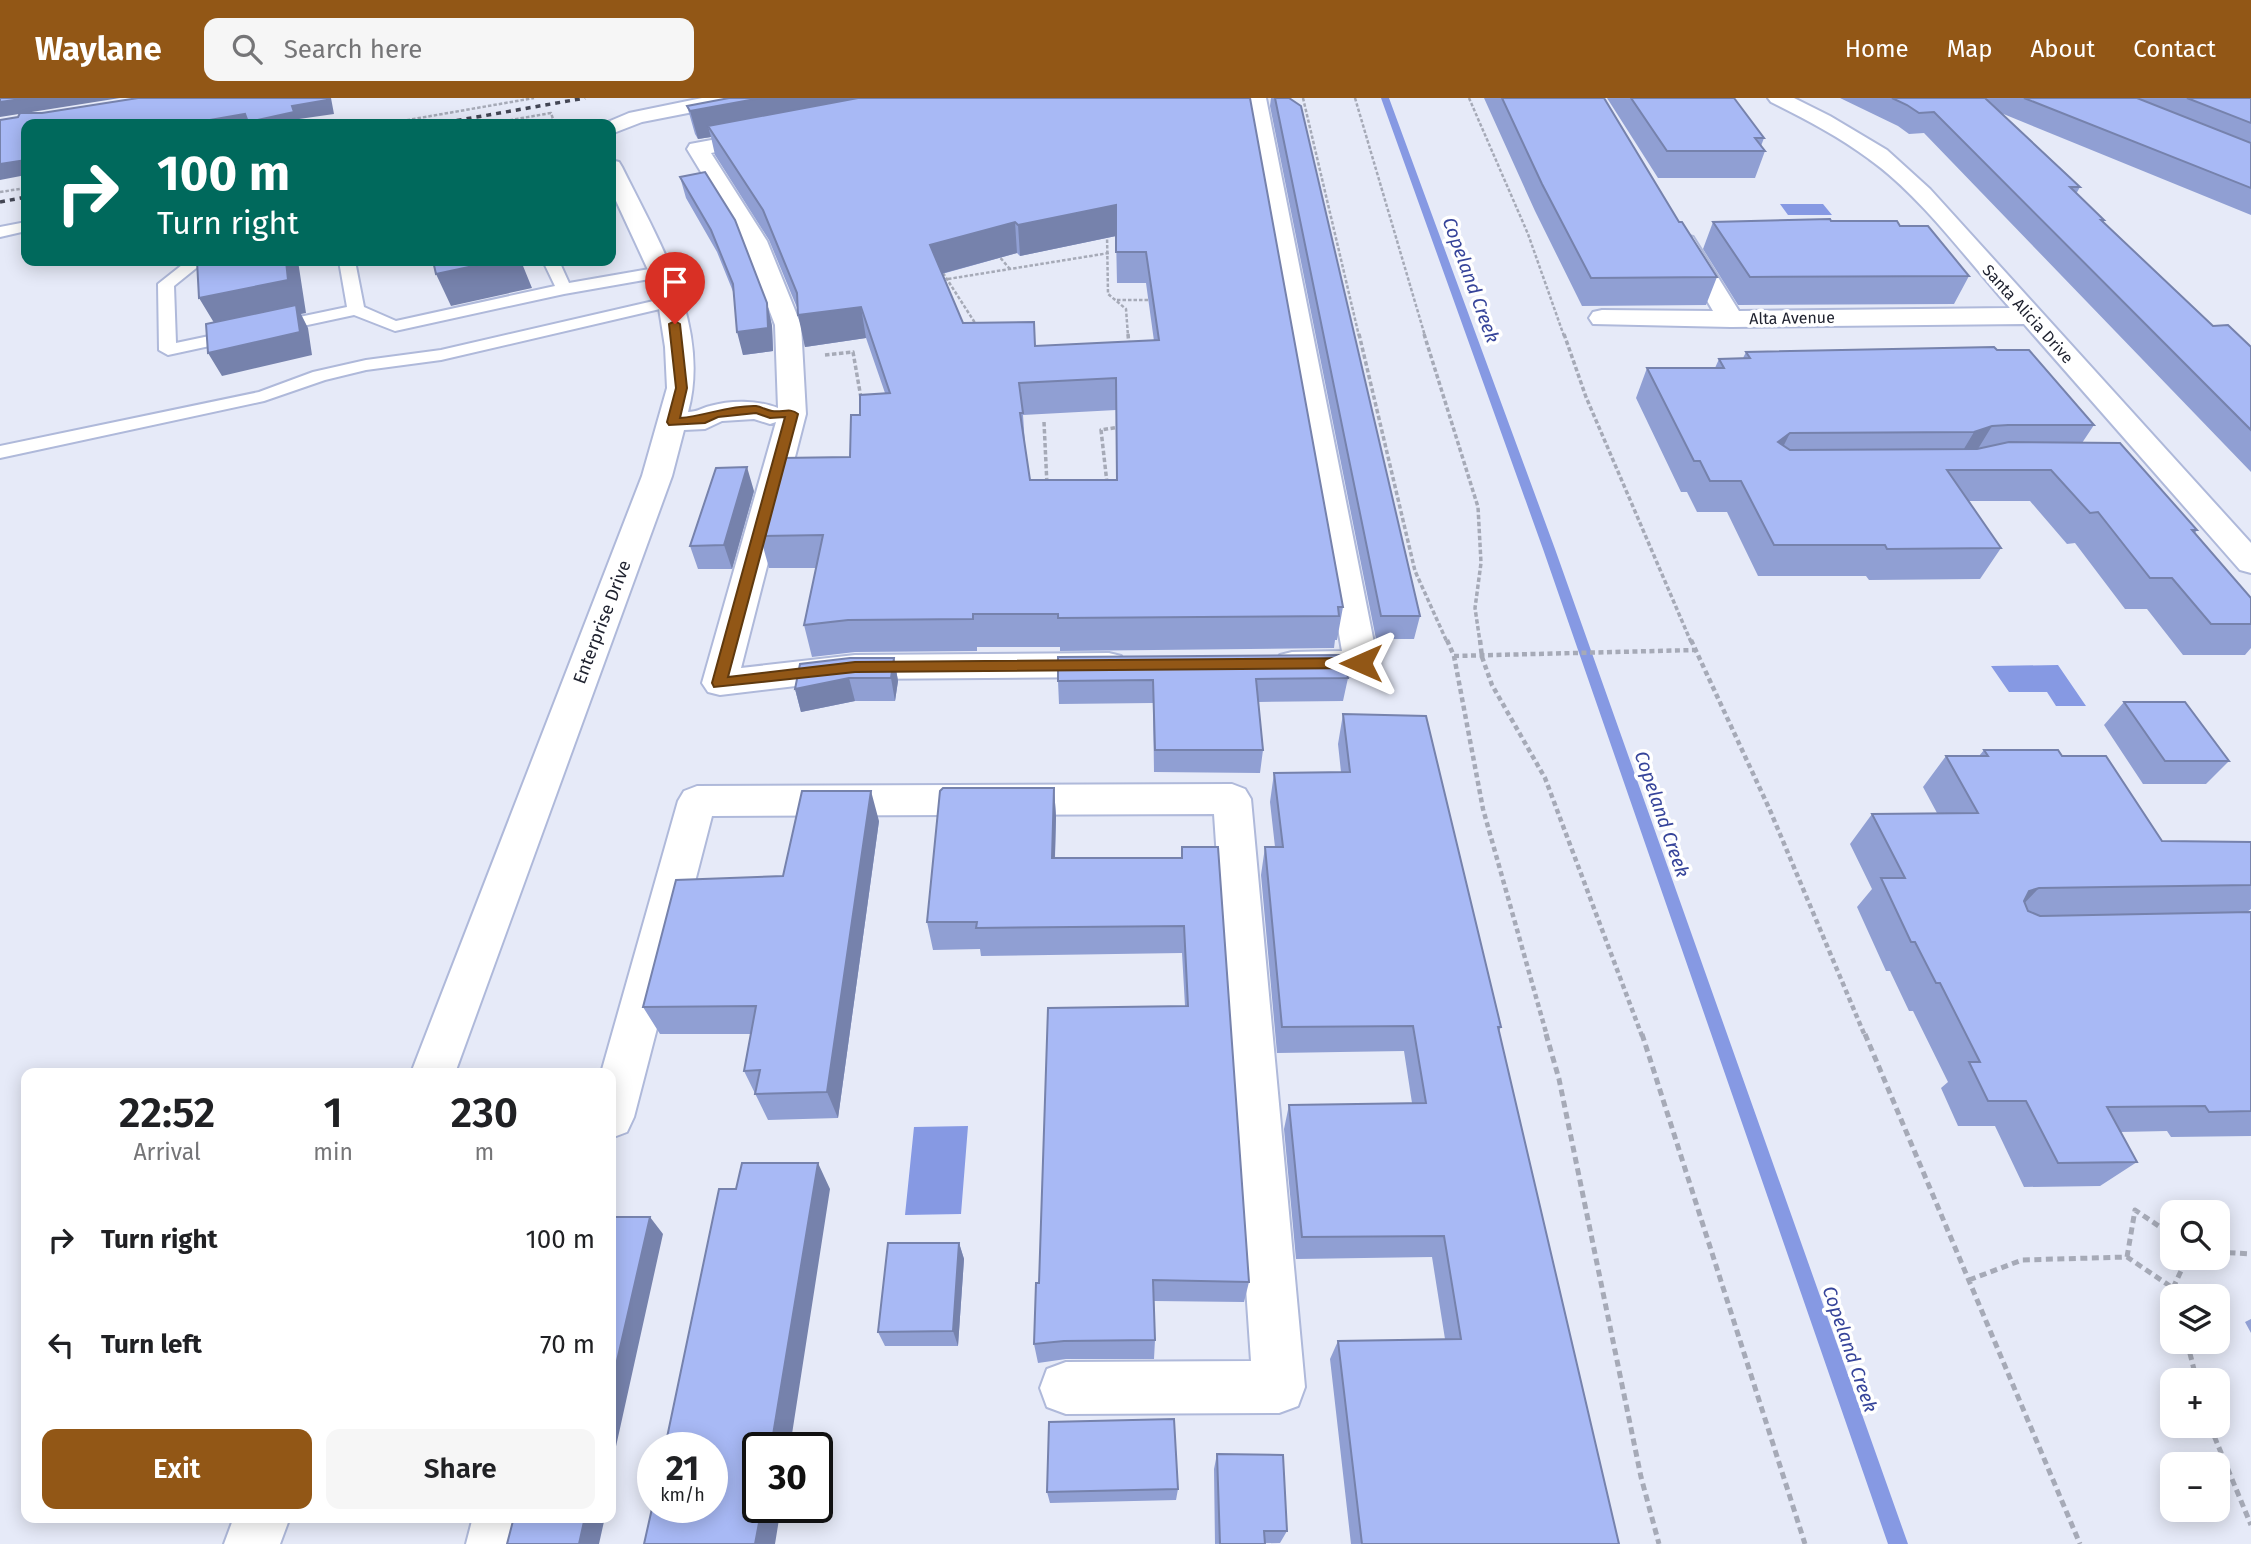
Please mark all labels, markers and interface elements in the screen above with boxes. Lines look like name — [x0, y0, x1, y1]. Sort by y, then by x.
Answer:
search box — [204, 18, 694, 81]
text: Waylane — [35, 29, 162, 69]
icon: search — [228, 30, 266, 68]
text: Search here — [284, 34, 423, 65]
text: Home — [1845, 35, 1909, 63]
text: Map — [1947, 35, 1993, 63]
text: About — [2031, 35, 2095, 63]
text: Contact — [2133, 35, 2216, 63]
text: 100 m — [157, 144, 290, 203]
icon: right — [42, 147, 133, 238]
text: Turn right — [157, 204, 299, 242]
water label: Copeland Creek — [1438, 214, 1504, 346]
pin — [645, 252, 705, 324]
street label: Santa Alicia Drive — [1979, 261, 2077, 367]
icon: arrive — [656, 263, 694, 301]
street label: Alta Avenue — [1749, 308, 1835, 328]
street label: Enterprise Drive — [568, 557, 636, 687]
position arrow — [1324, 626, 1398, 700]
water label: Copeland Creek — [1630, 748, 1694, 880]
text: 22:52 — [119, 1088, 215, 1138]
text: 1 — [324, 1088, 343, 1138]
text: 230 — [451, 1088, 518, 1138]
text: Arrival — [133, 1138, 201, 1166]
text: min — [313, 1138, 353, 1166]
text: m — [475, 1138, 494, 1166]
map controls — [2160, 1200, 2230, 1522]
button: search — [2160, 1200, 2230, 1270]
icon: right — [42, 1221, 80, 1259]
text: Turn right — [101, 1224, 218, 1255]
text: 100 m — [526, 1224, 595, 1255]
water label: Copeland Creek — [1818, 1283, 1882, 1415]
button: layers — [2160, 1284, 2230, 1354]
icon: left — [42, 1326, 80, 1364]
text: Turn left — [101, 1329, 202, 1360]
text: 70 m — [540, 1329, 595, 1360]
button: + — [2160, 1368, 2230, 1438]
button: Exit — [42, 1429, 312, 1509]
button: Share — [326, 1429, 595, 1509]
speed limit sign: 30 — [742, 1432, 833, 1523]
text: 21 — [666, 1447, 699, 1489]
button: − — [2160, 1452, 2230, 1522]
text: km/h — [660, 1484, 705, 1506]

